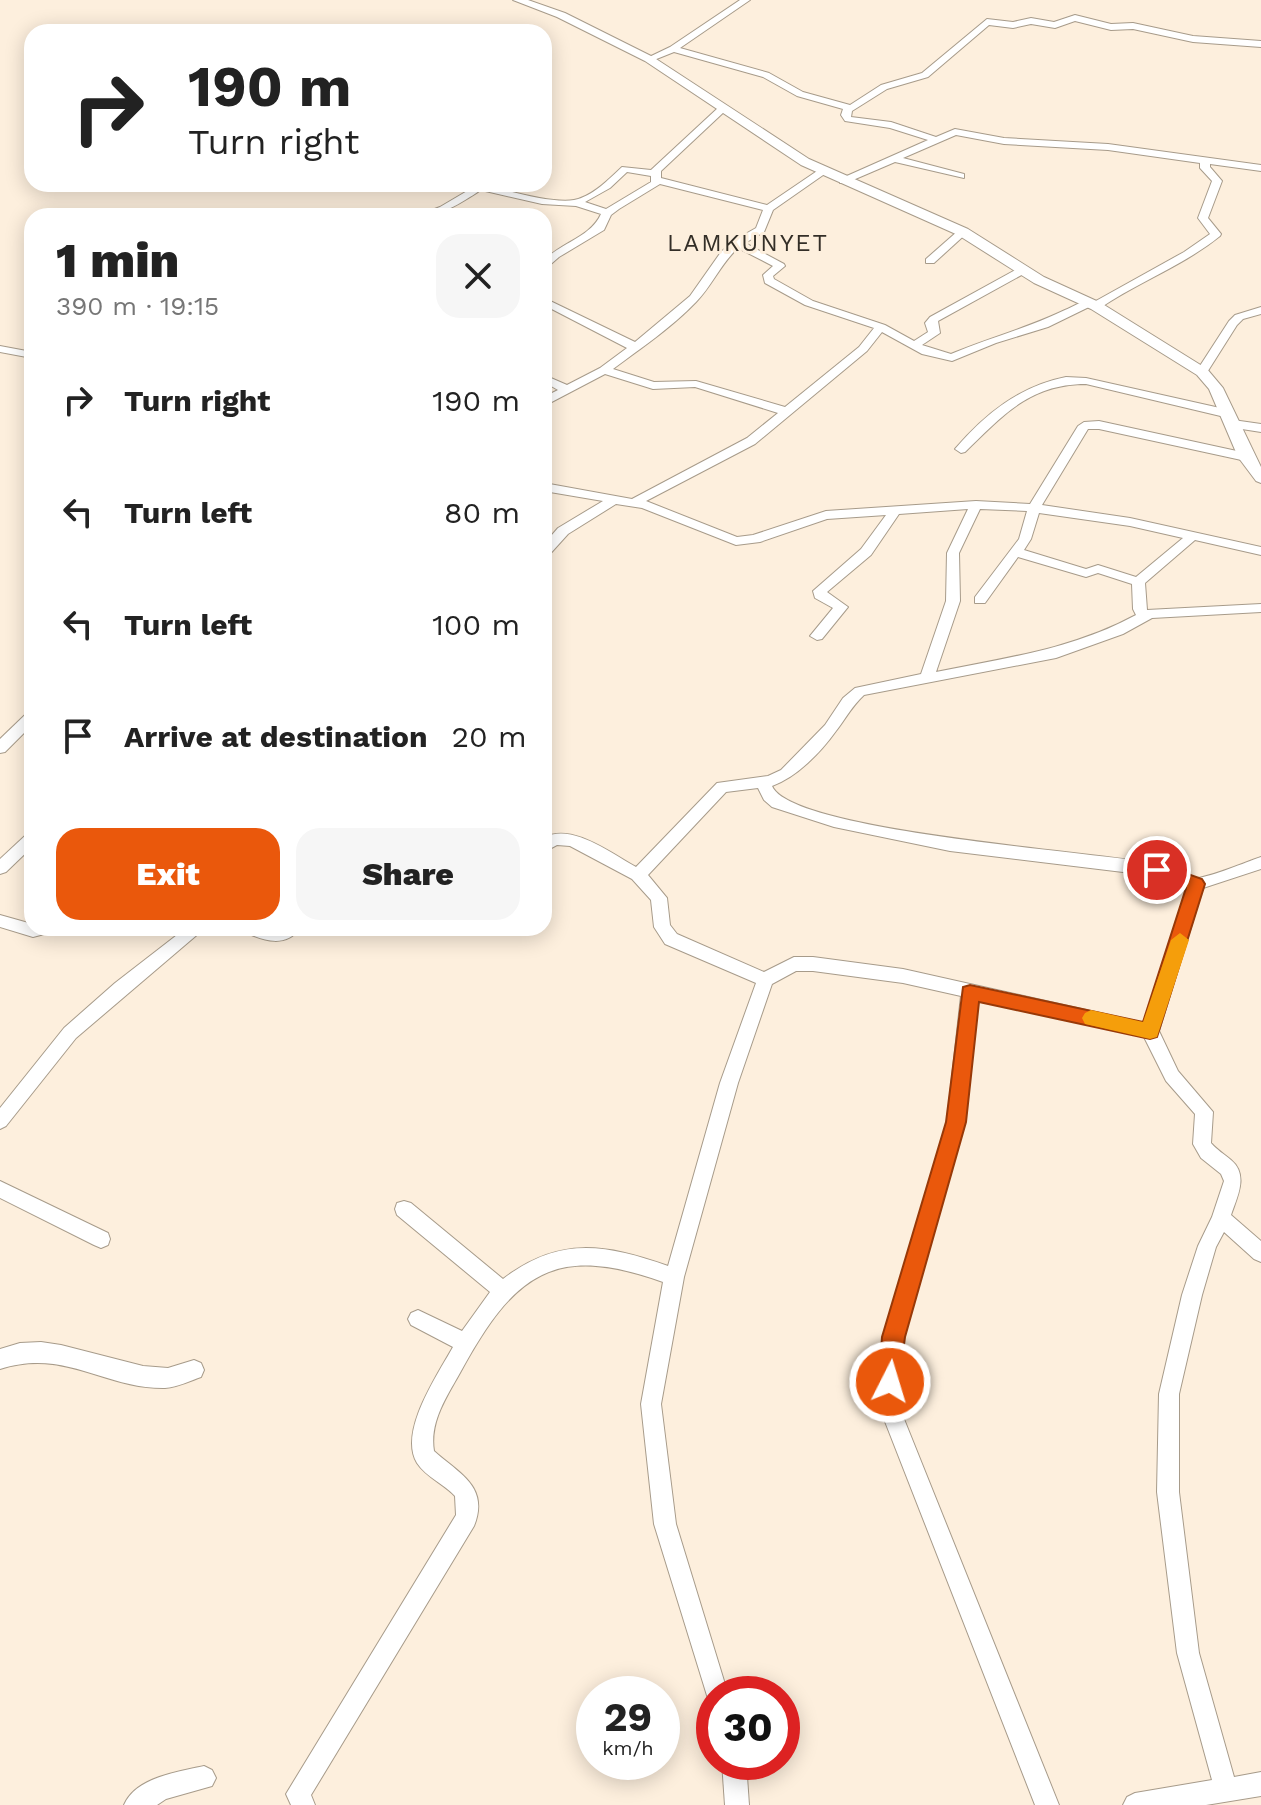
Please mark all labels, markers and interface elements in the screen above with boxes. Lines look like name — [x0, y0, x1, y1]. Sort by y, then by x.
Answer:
text: 190 m — [188, 54, 351, 120]
icon: right — [56, 56, 160, 160]
text: Turn right — [188, 121, 359, 163]
district label: LAMKUNYET — [667, 229, 829, 257]
text: 1 min — [56, 232, 179, 289]
button: close — [436, 234, 520, 318]
text: 390 m · 19:15 — [56, 291, 219, 321]
icon: right — [56, 378, 100, 422]
text: Turn right — [124, 383, 270, 418]
text: 190 m — [432, 383, 520, 418]
icon: left — [56, 490, 100, 534]
text: Turn left — [124, 495, 252, 530]
text: 80 m — [444, 495, 520, 530]
icon: left — [56, 602, 100, 646]
text: Turn left — [124, 607, 252, 642]
text: 100 m — [432, 607, 520, 642]
icon: arrive — [56, 714, 100, 758]
text: Arrive at destination — [124, 719, 428, 754]
text: 20 m — [452, 719, 527, 754]
button: Exit — [56, 828, 280, 920]
button: Share — [296, 828, 520, 920]
pin — [1123, 836, 1191, 904]
icon: arrive — [1135, 848, 1179, 892]
position arrow — [848, 1340, 932, 1424]
speed limit sign: 30 — [696, 1676, 800, 1780]
text: 29 — [604, 1694, 652, 1741]
text: km/h — [602, 1736, 654, 1760]

